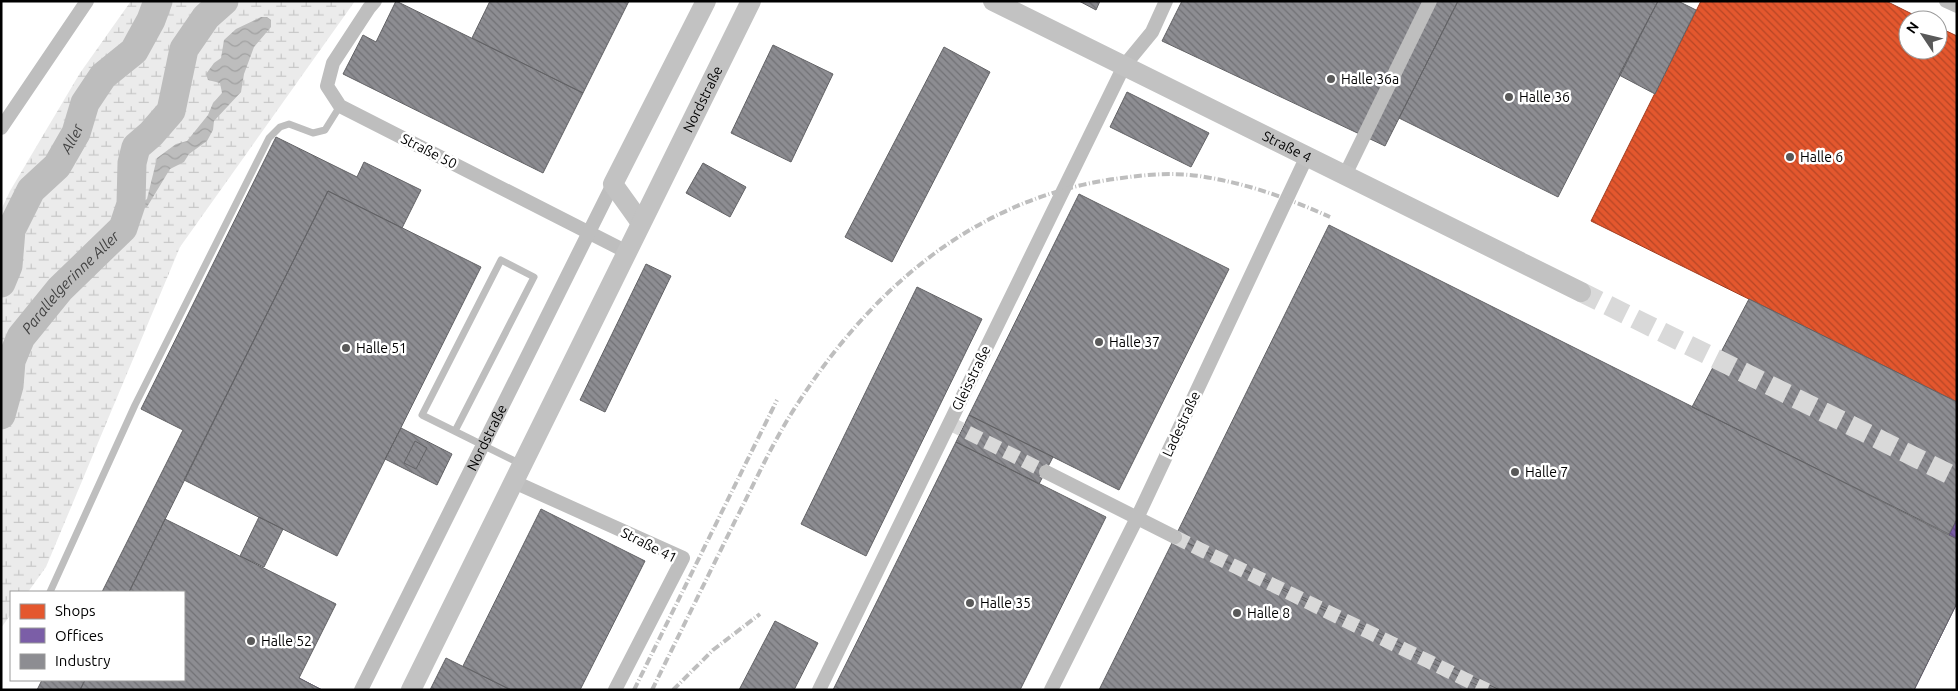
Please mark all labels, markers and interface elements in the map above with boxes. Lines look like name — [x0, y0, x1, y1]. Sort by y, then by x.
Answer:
north arrow — [1898, 10, 1948, 60]
text: N — [1903, 19, 1922, 36]
street label: Nordstraße — [680, 63, 726, 135]
place label: Halle 36a — [1341, 71, 1399, 87]
marker: Halle 36a — [1325, 73, 1337, 85]
place label: Halle 36 — [1519, 89, 1570, 105]
marker: Halle 36 — [1503, 91, 1515, 103]
water label: Aller — [57, 121, 87, 157]
street label: Straße 4 — [1260, 128, 1314, 165]
street label: Straße 50 — [398, 130, 460, 172]
place label: Halle 6 — [1800, 149, 1843, 165]
marker: Halle 6 — [1784, 151, 1796, 163]
water label: Parallelgerinne Aller — [18, 226, 123, 337]
place label: Halle 37 — [1109, 334, 1160, 350]
marker: Halle 37 — [1093, 336, 1105, 348]
place label: Halle 51 — [356, 340, 407, 356]
marker: Halle 51 — [340, 342, 352, 354]
street label: Gleisstraße — [948, 343, 994, 413]
street label: Ladestraße — [1159, 389, 1203, 459]
street label: Nordstraße — [464, 402, 510, 473]
place label: Halle 7 — [1525, 464, 1568, 480]
marker: Halle 7 — [1509, 466, 1521, 478]
street label: Straße 41 — [618, 524, 680, 566]
legend — [10, 591, 185, 681]
place label: Halle 35 — [980, 595, 1031, 611]
marker: Halle 35 — [964, 597, 976, 609]
text: Shops — [55, 602, 96, 619]
place label: Halle 8 — [1247, 605, 1290, 621]
marker: Halle 8 — [1231, 607, 1243, 619]
text: Offices — [55, 627, 103, 644]
place label: Halle 52 — [261, 633, 312, 649]
marker: Halle 52 — [245, 635, 257, 647]
text: Industry — [55, 652, 110, 669]

